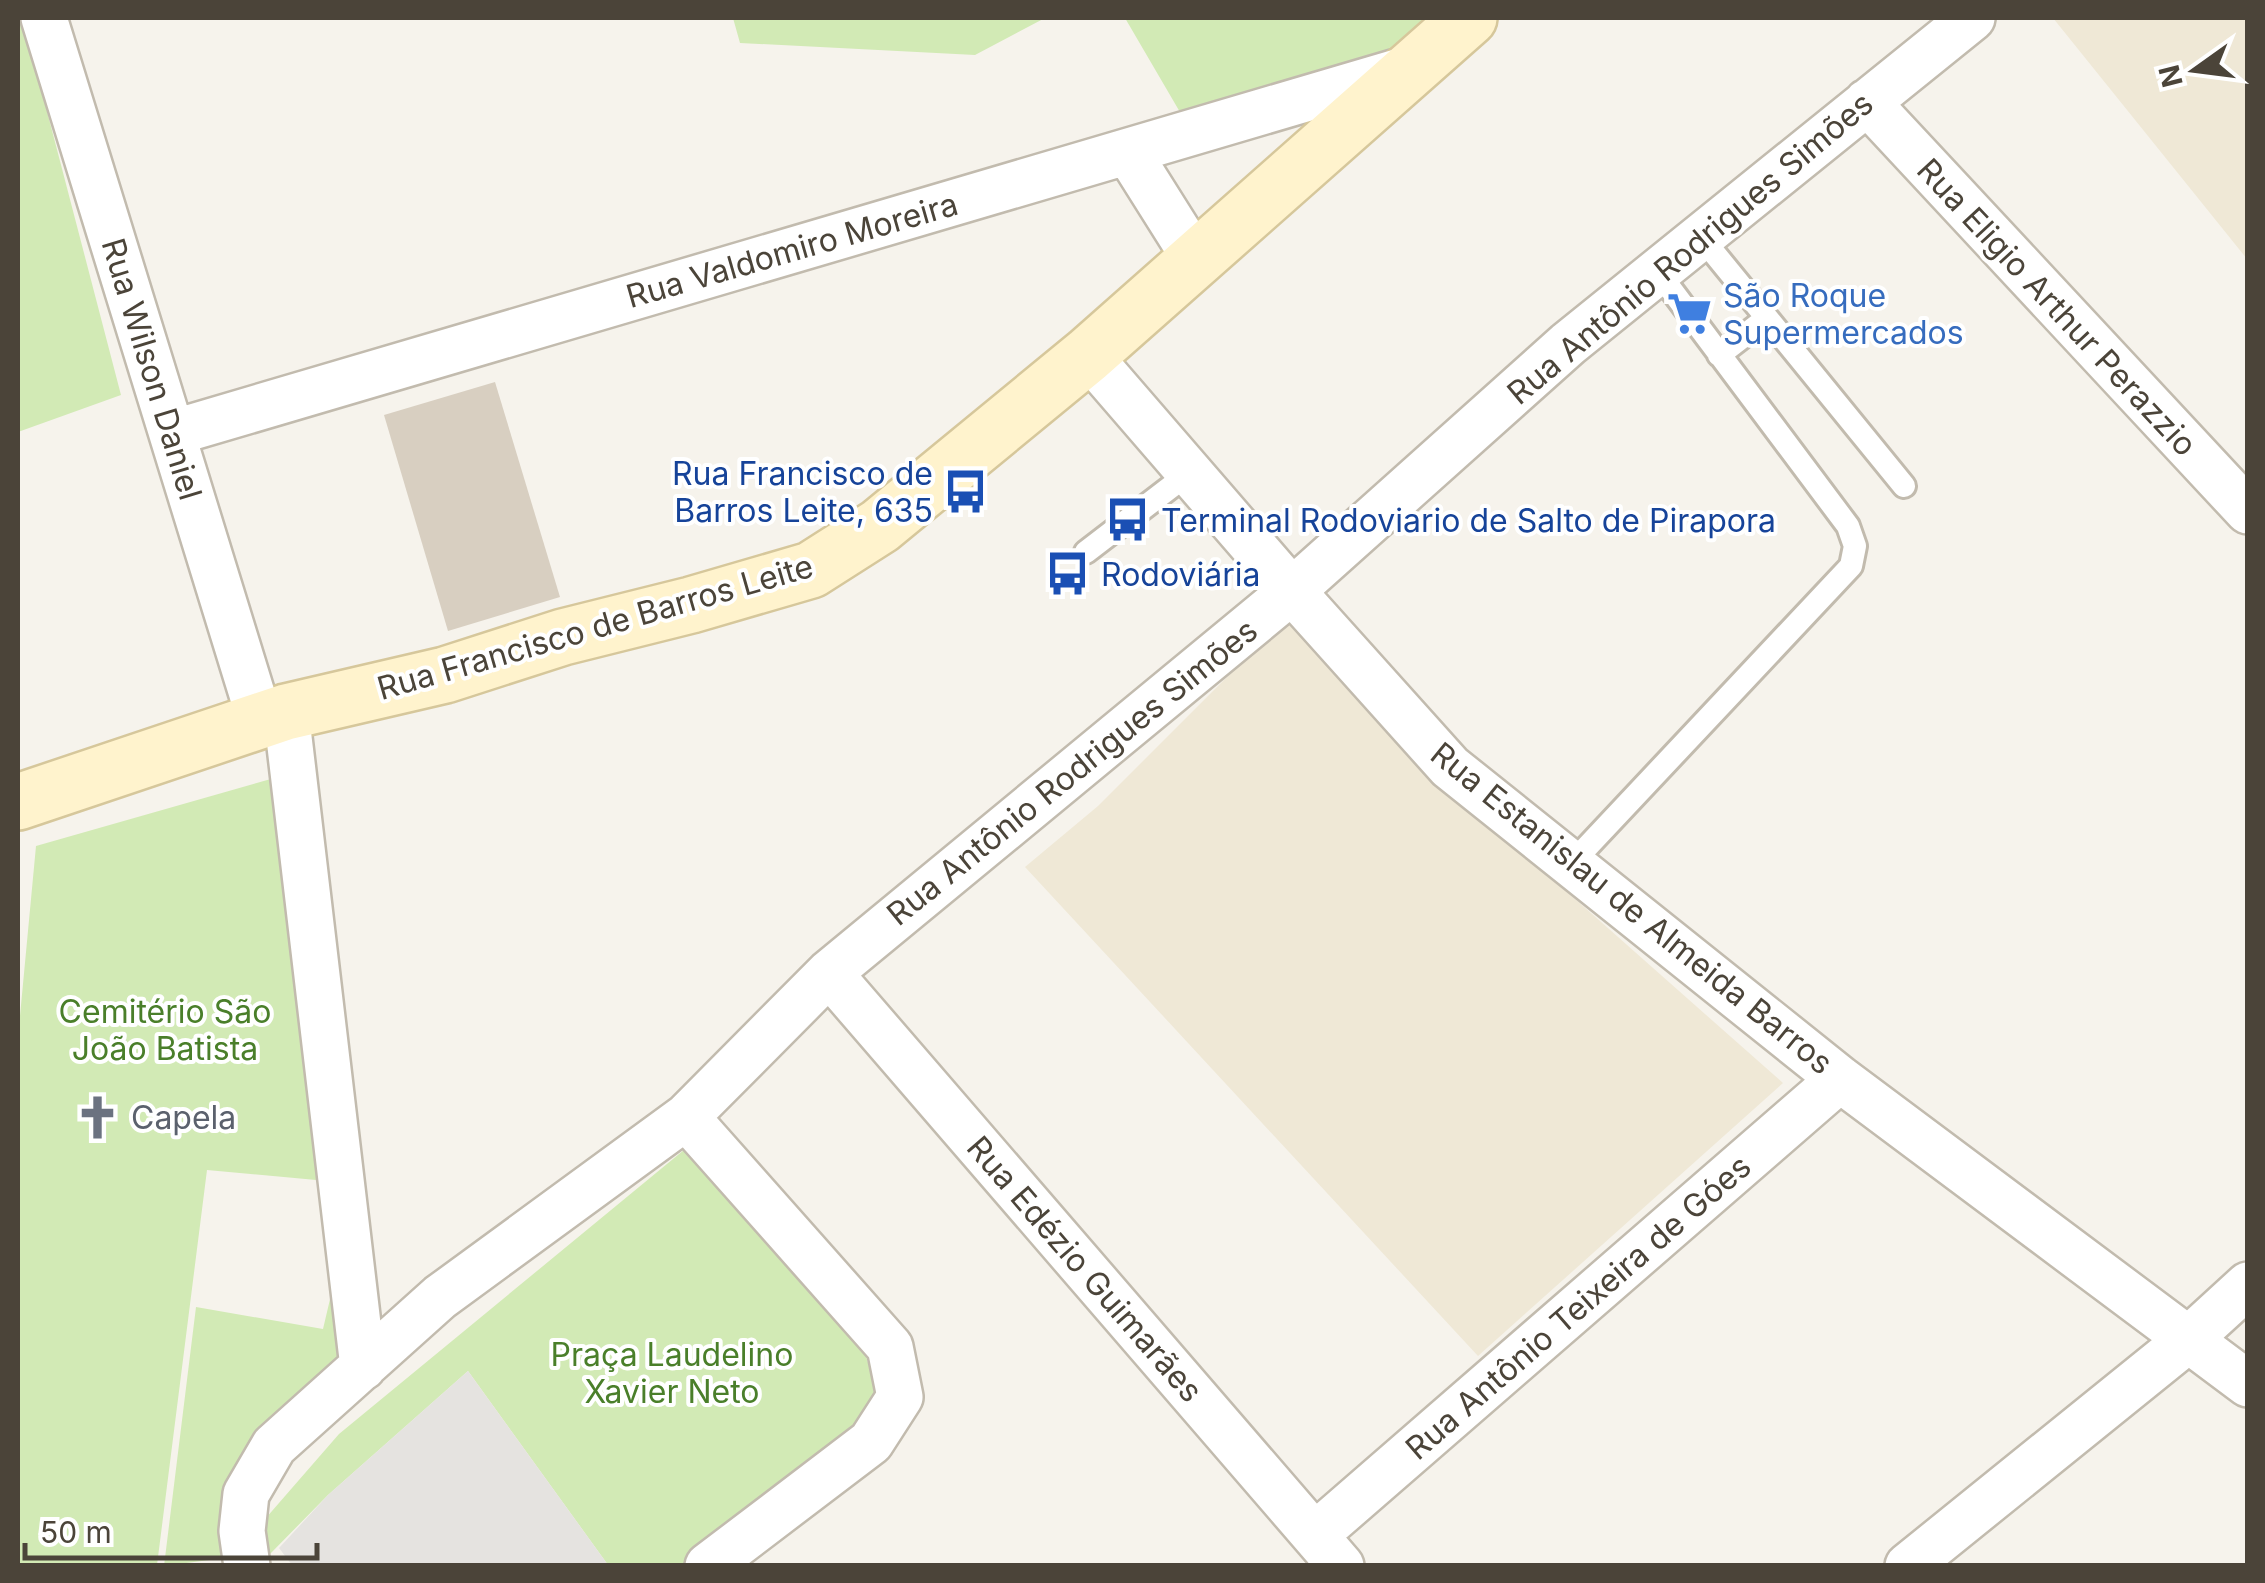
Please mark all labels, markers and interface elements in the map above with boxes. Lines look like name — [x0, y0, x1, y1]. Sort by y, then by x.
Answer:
north arrow — [2145, 20, 2245, 120]
text: N — [2152, 62, 2190, 91]
street label: Rua Antônio Rodrigues Simões — [1499, 84, 1881, 412]
street label: Rua Eligio Arthur Perazzio — [1909, 150, 2205, 464]
street label: Rua Valdomiro Moreira — [622, 184, 962, 316]
street label: Rua Wilson Daniel — [94, 233, 210, 505]
place label: São Roque Supermercados — [1723, 276, 1964, 352]
supermarket icon: São Roque Supermercados — [1666, 289, 1714, 337]
place label: Rua Francisco de Barros Leite, 635 — [672, 454, 933, 530]
bus stop icon: Rua Francisco de Barros Leite, 635 — [942, 467, 990, 515]
bus stop icon: Terminal Rodoviario de Salto de Pirapora — [1104, 496, 1152, 544]
place label: Terminal Rodoviario de Salto de Pirapora — [1161, 501, 1776, 540]
street label: Rua Francisco de Barros Leite — [373, 546, 817, 708]
bus stop icon: Rodoviária — [1044, 550, 1092, 598]
place label: Rodoviária — [1101, 555, 1260, 594]
street label: Rua Antônio Rodrigues Simões — [879, 611, 1265, 933]
street label: Rua Estanislau de Almeida Barros — [1423, 734, 1841, 1082]
park label: Cemitério São João Batista — [59, 992, 271, 1068]
church icon: Capela — [74, 1093, 122, 1141]
place label: Capela — [131, 1098, 236, 1137]
street label: Rua Edézio Guimarães — [959, 1128, 1211, 1410]
street label: Rua Antônio Teixeira de Góes — [1398, 1147, 1758, 1467]
park label: Praça Laudelino Xavier Neto — [551, 1335, 793, 1411]
scale bar — [25, 1498, 318, 1560]
text: 50 m — [40, 1514, 112, 1550]

